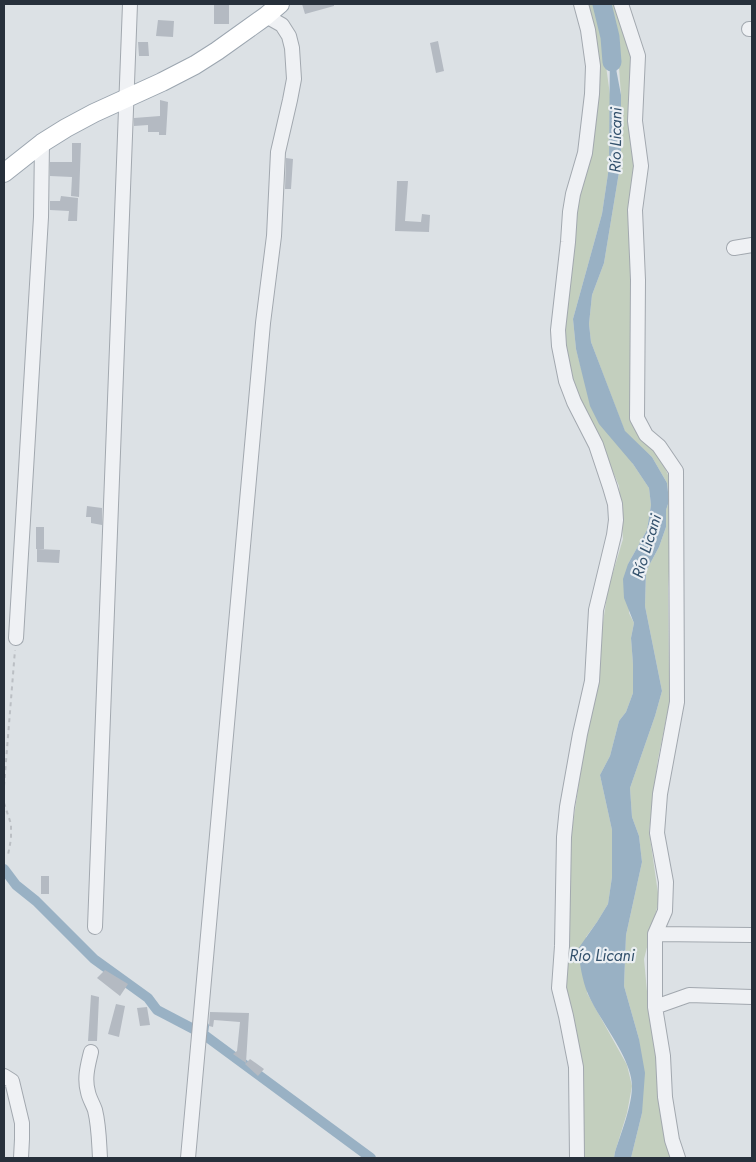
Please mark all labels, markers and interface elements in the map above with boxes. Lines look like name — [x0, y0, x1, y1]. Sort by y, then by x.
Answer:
water label: Río Licani — [603, 106, 628, 173]
water label: Río Licani — [626, 511, 667, 581]
water label: Río Licani — [569, 944, 636, 967]

